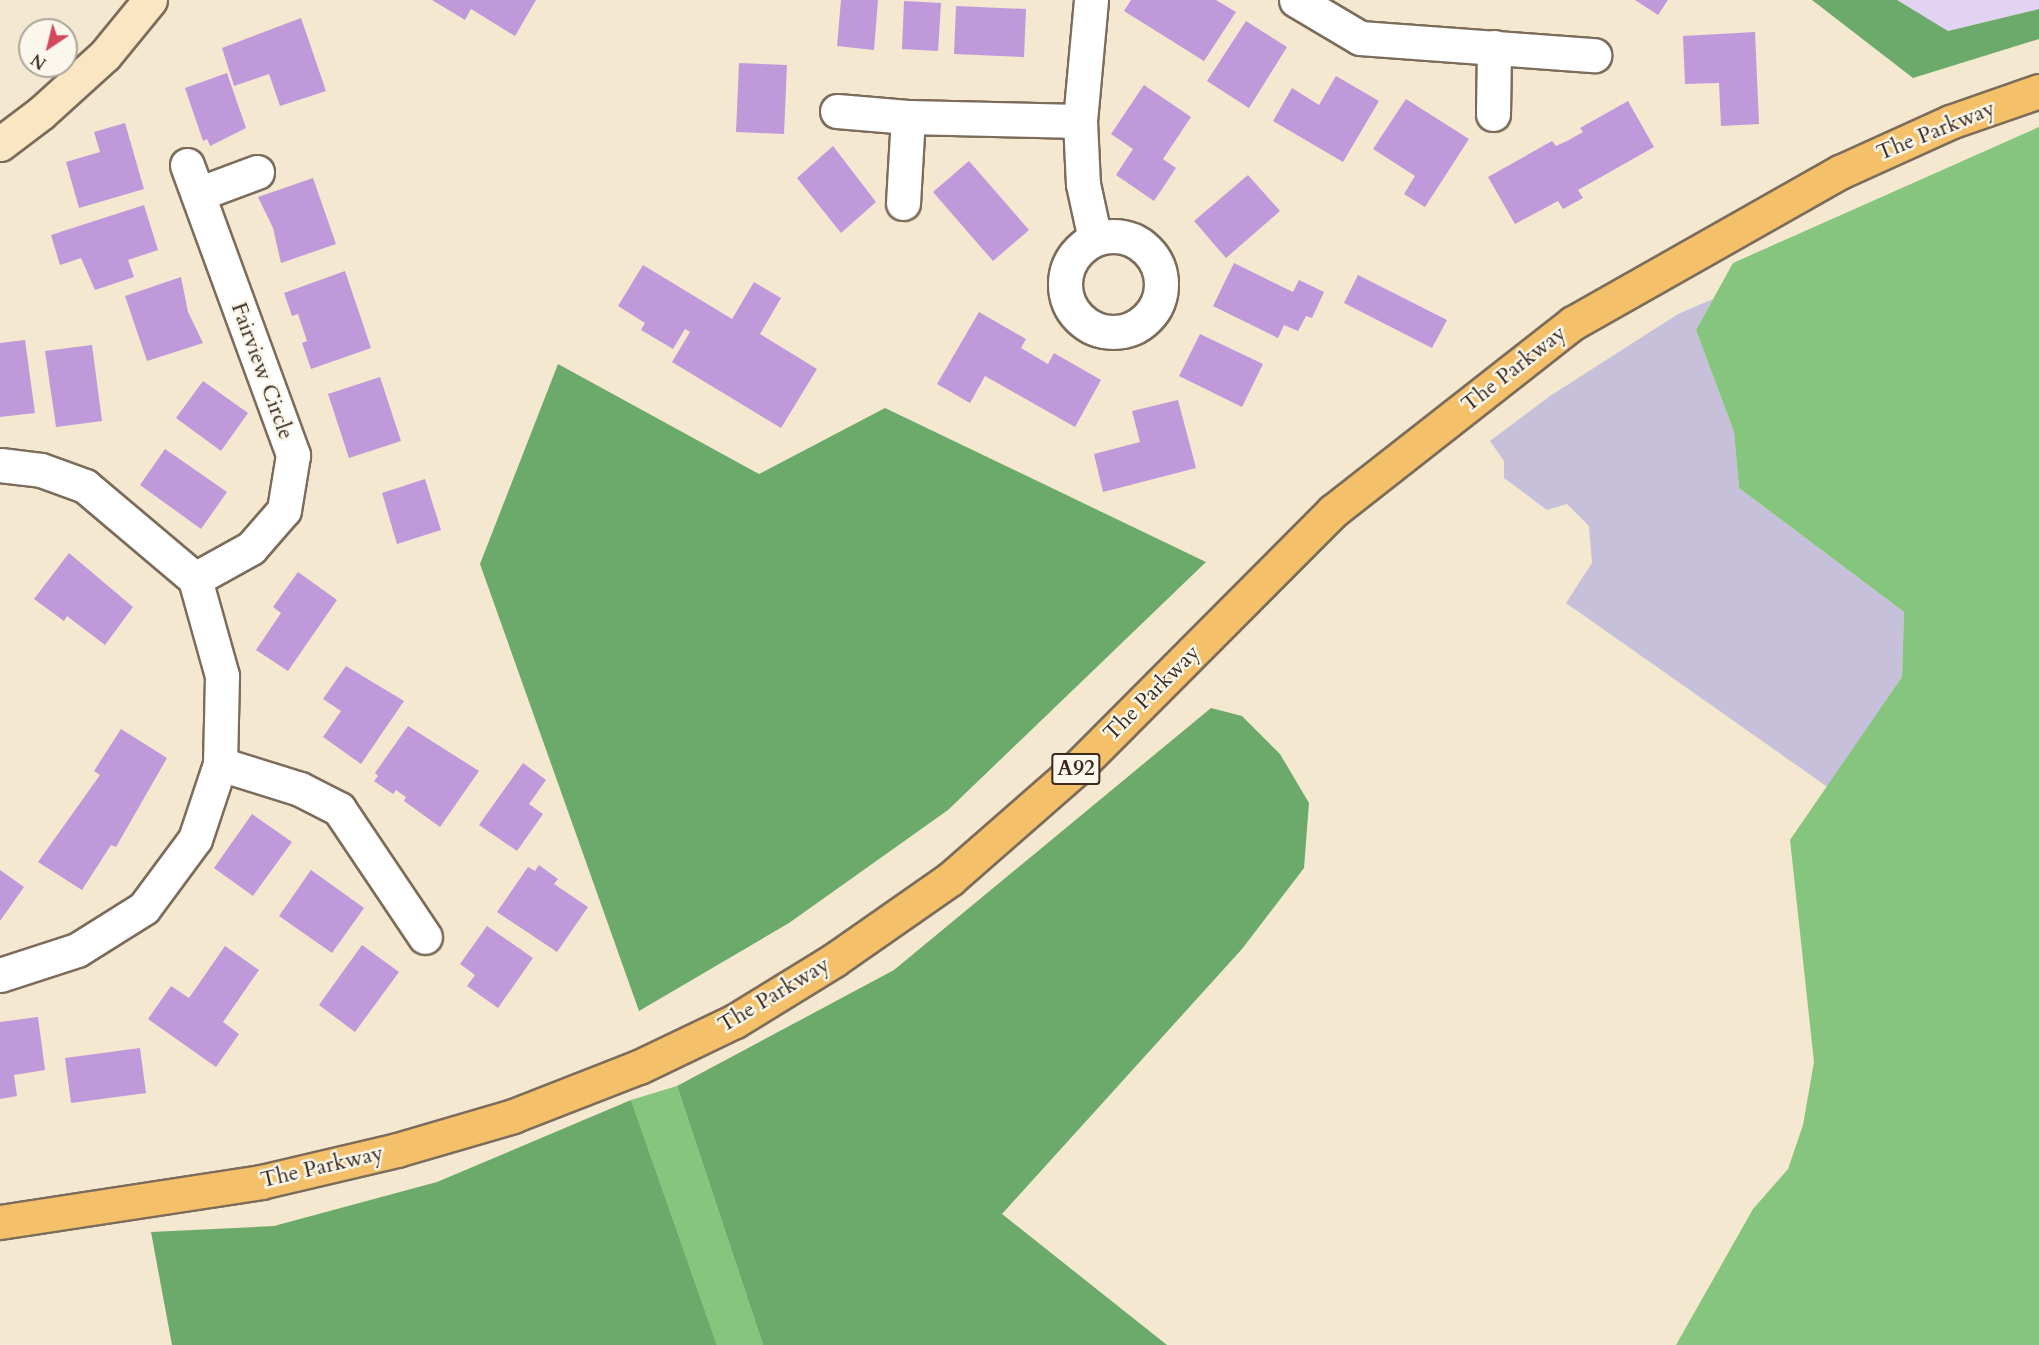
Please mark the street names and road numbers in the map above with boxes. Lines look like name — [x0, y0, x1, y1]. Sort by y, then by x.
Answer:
street label: The Parkway — [1873, 95, 1999, 167]
street label: Fairview Circle — [225, 299, 299, 443]
street label: The Parkway — [1457, 320, 1571, 418]
street label: The Parkway — [1098, 639, 1206, 747]
road number: A92 — [1050, 751, 1102, 787]
street label: The Parkway — [714, 951, 834, 1039]
street label: The Parkway — [258, 1140, 386, 1194]

